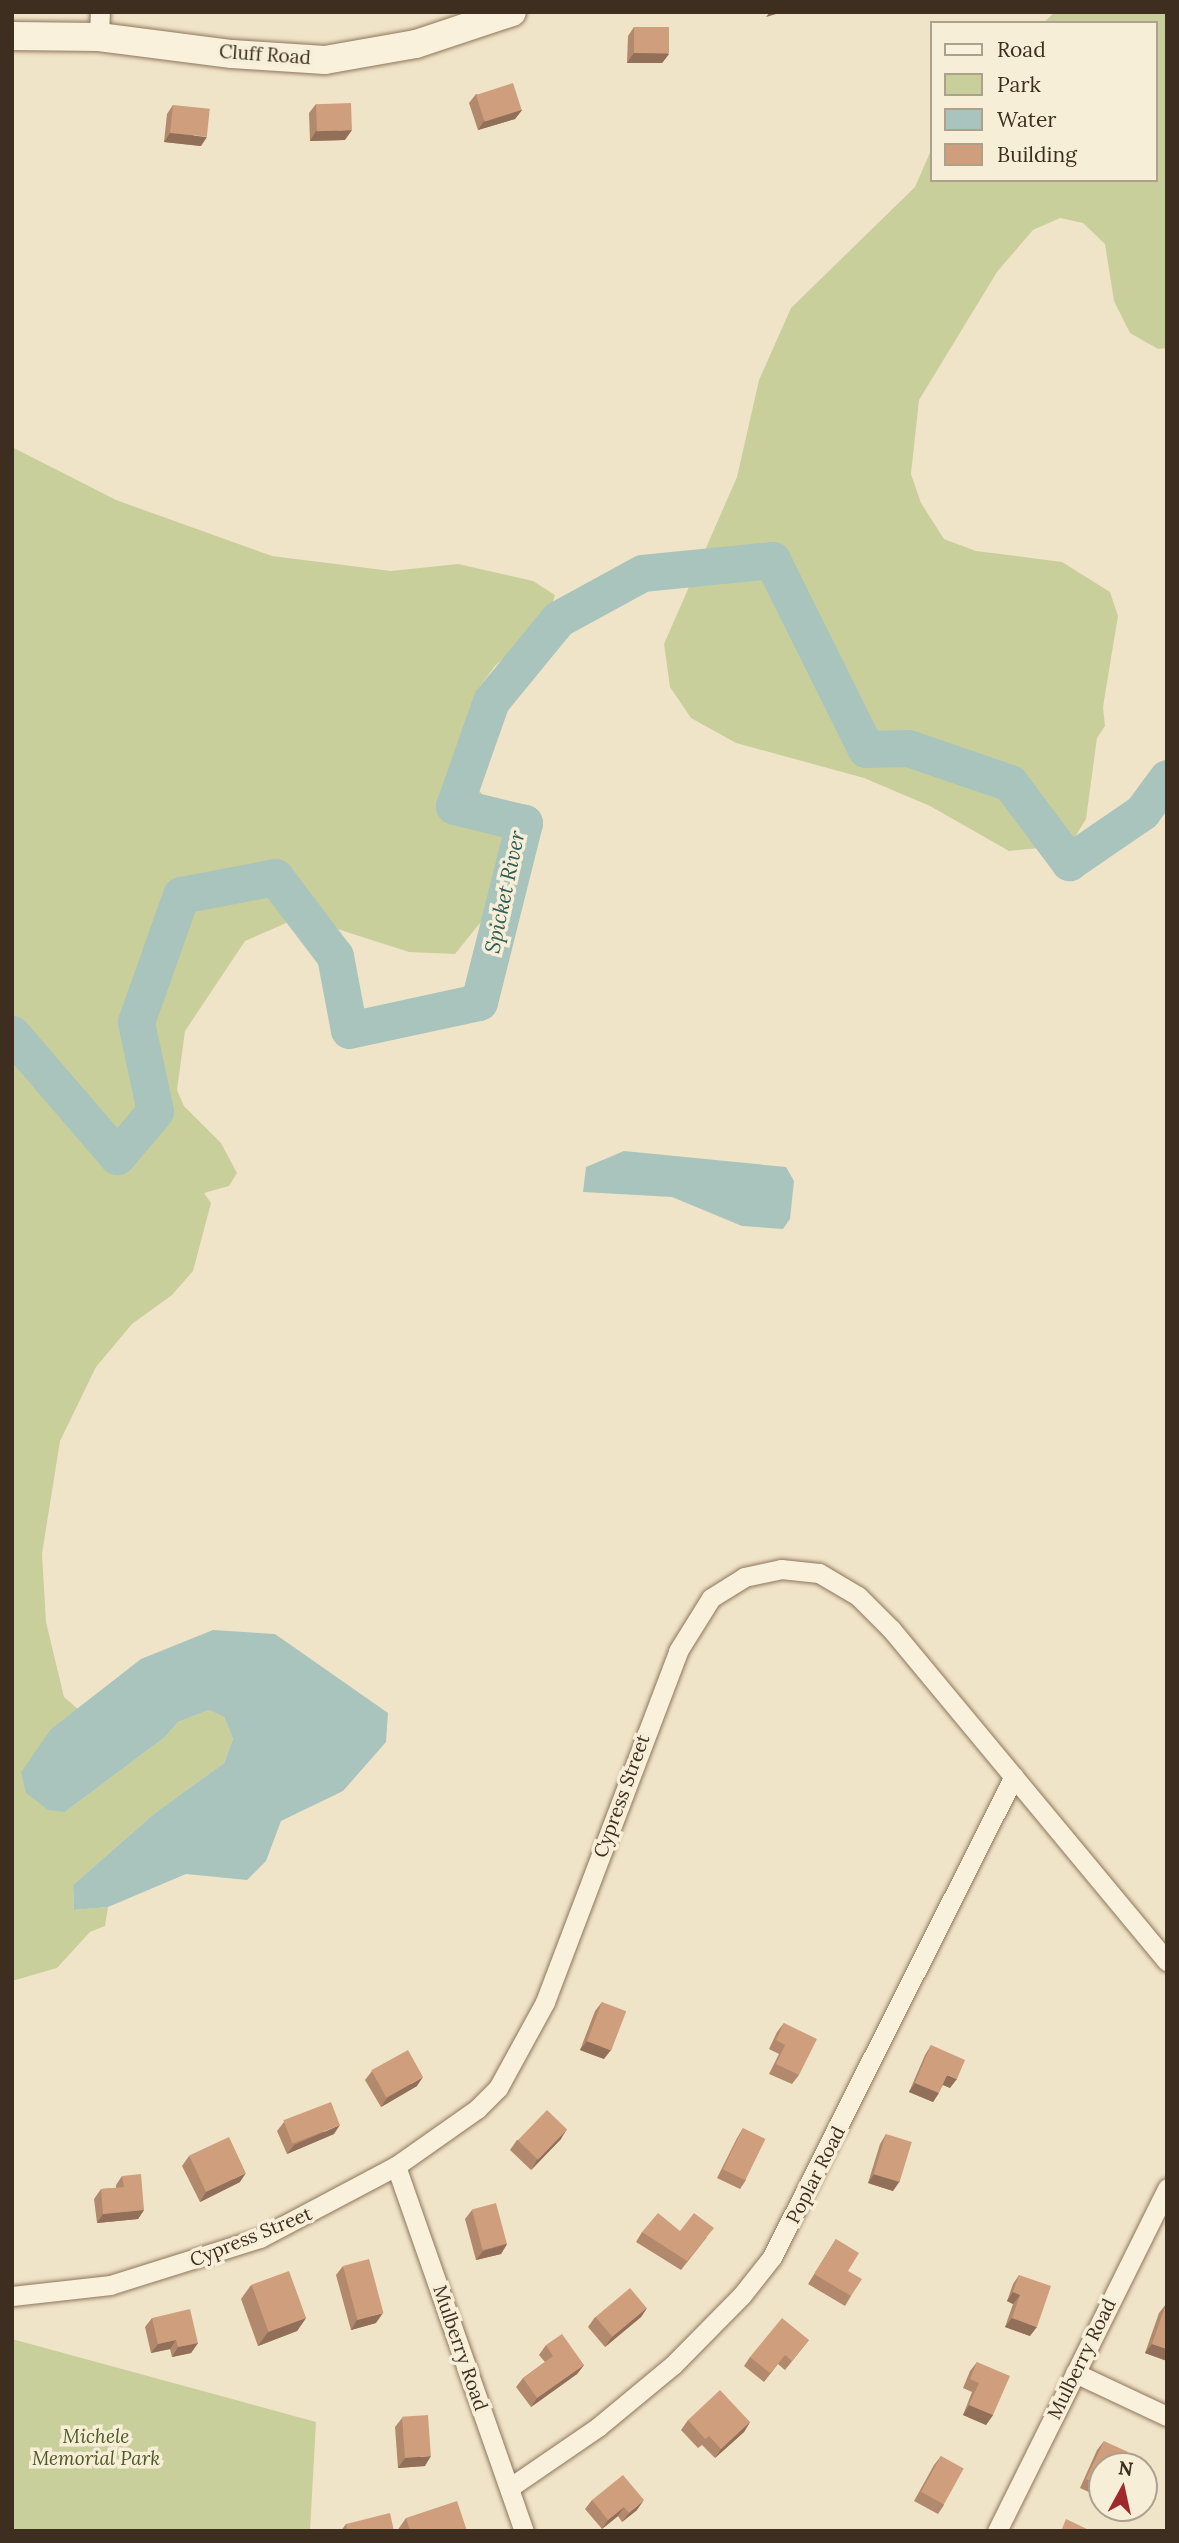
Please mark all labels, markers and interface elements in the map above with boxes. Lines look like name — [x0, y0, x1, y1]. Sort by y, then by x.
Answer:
legend — [930, 21, 1158, 182]
text: Road — [997, 36, 1046, 63]
street label: Cluff Road — [218, 40, 312, 70]
text: Park — [997, 71, 1041, 98]
text: Water — [997, 106, 1056, 133]
text: Building — [997, 141, 1077, 168]
water label: Spicket River — [480, 828, 530, 956]
street label: Cypress Street — [589, 1731, 655, 1861]
street label: Poplar Road — [782, 2123, 850, 2227]
street label: Cypress Street — [187, 2202, 315, 2272]
street label: Mulberry Road — [428, 2282, 492, 2414]
street label: Mulberry Road — [1043, 2295, 1121, 2423]
park label: Michele Memorial Park — [32, 2426, 160, 2470]
north arrow — [1088, 2452, 1158, 2522]
text: N — [1117, 2455, 1135, 2481]

